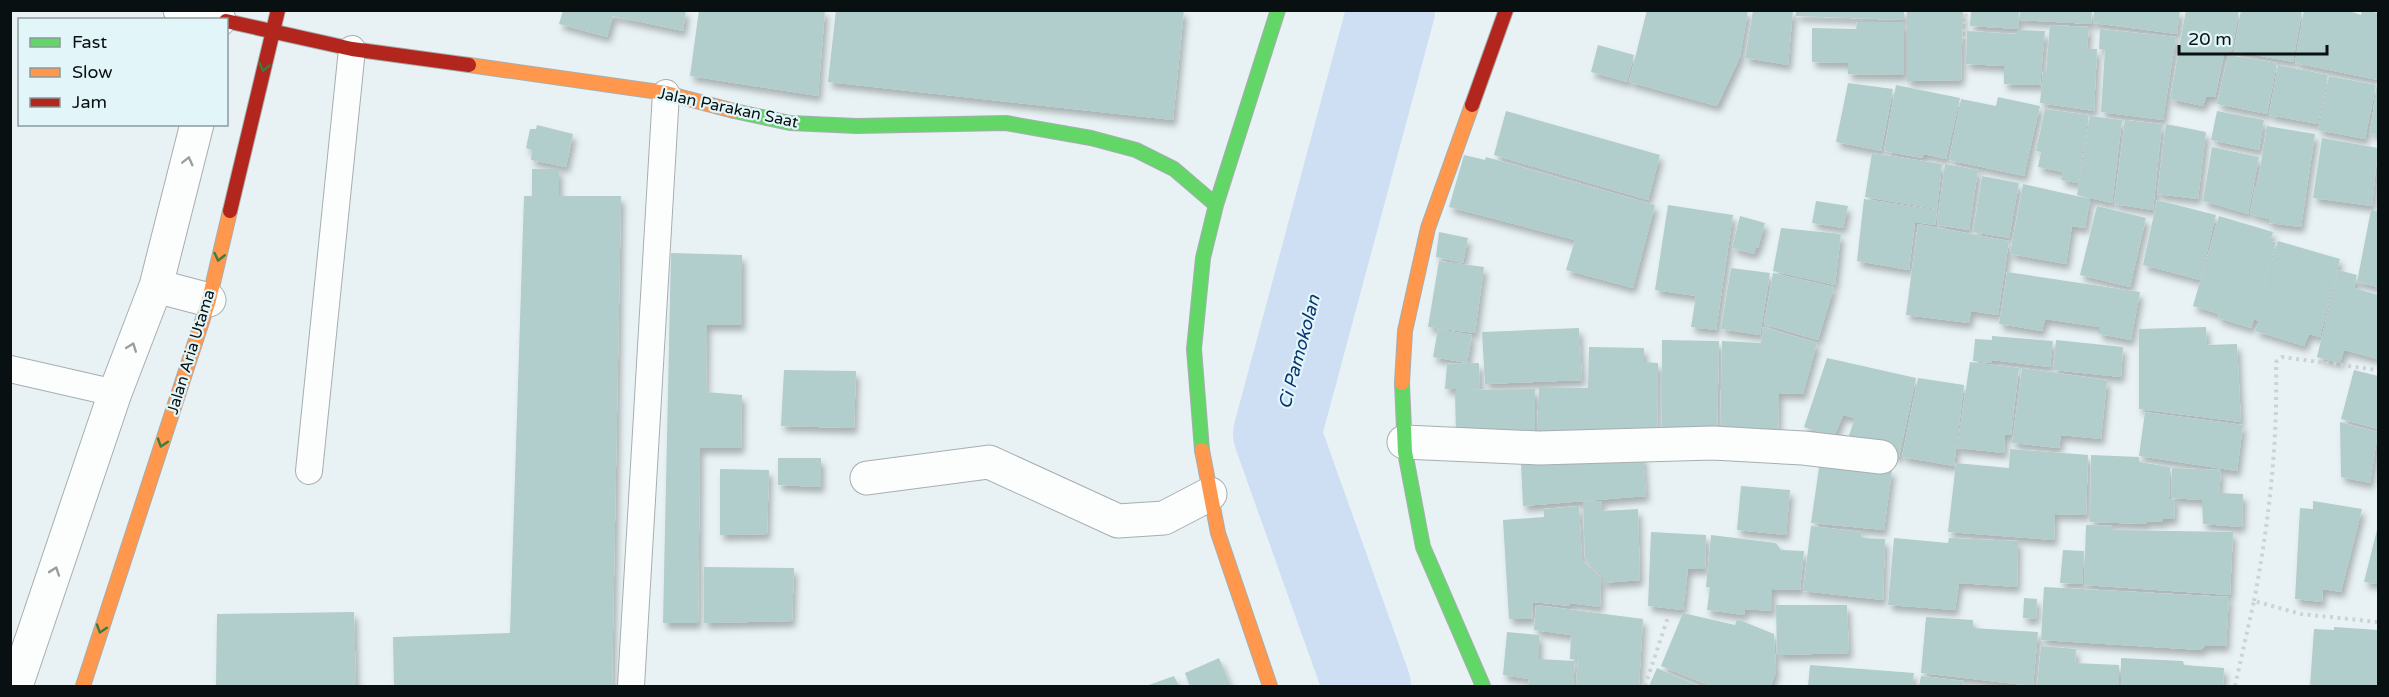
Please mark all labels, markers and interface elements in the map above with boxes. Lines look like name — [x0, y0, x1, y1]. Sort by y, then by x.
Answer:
legend — [18, 18, 228, 126]
scale bar — [2179, 18, 2328, 56]
text: 20 m — [2188, 28, 2232, 50]
text: Fast — [72, 31, 107, 53]
text: Slow — [72, 61, 113, 83]
one-way arrow — [259, 62, 272, 72]
street label: Jalan Parakan Saat — [656, 83, 800, 133]
text: Jam — [72, 91, 107, 113]
one-way arrow — [181, 156, 193, 167]
one-way arrow — [213, 252, 226, 262]
street label: Jalan Aria Utama — [163, 287, 219, 417]
water label: Ci Pamokolan — [1273, 292, 1325, 411]
one-way arrow — [125, 343, 138, 353]
one-way arrow — [157, 437, 169, 448]
one-way arrow — [47, 566, 60, 577]
one-way arrow — [96, 623, 109, 634]

